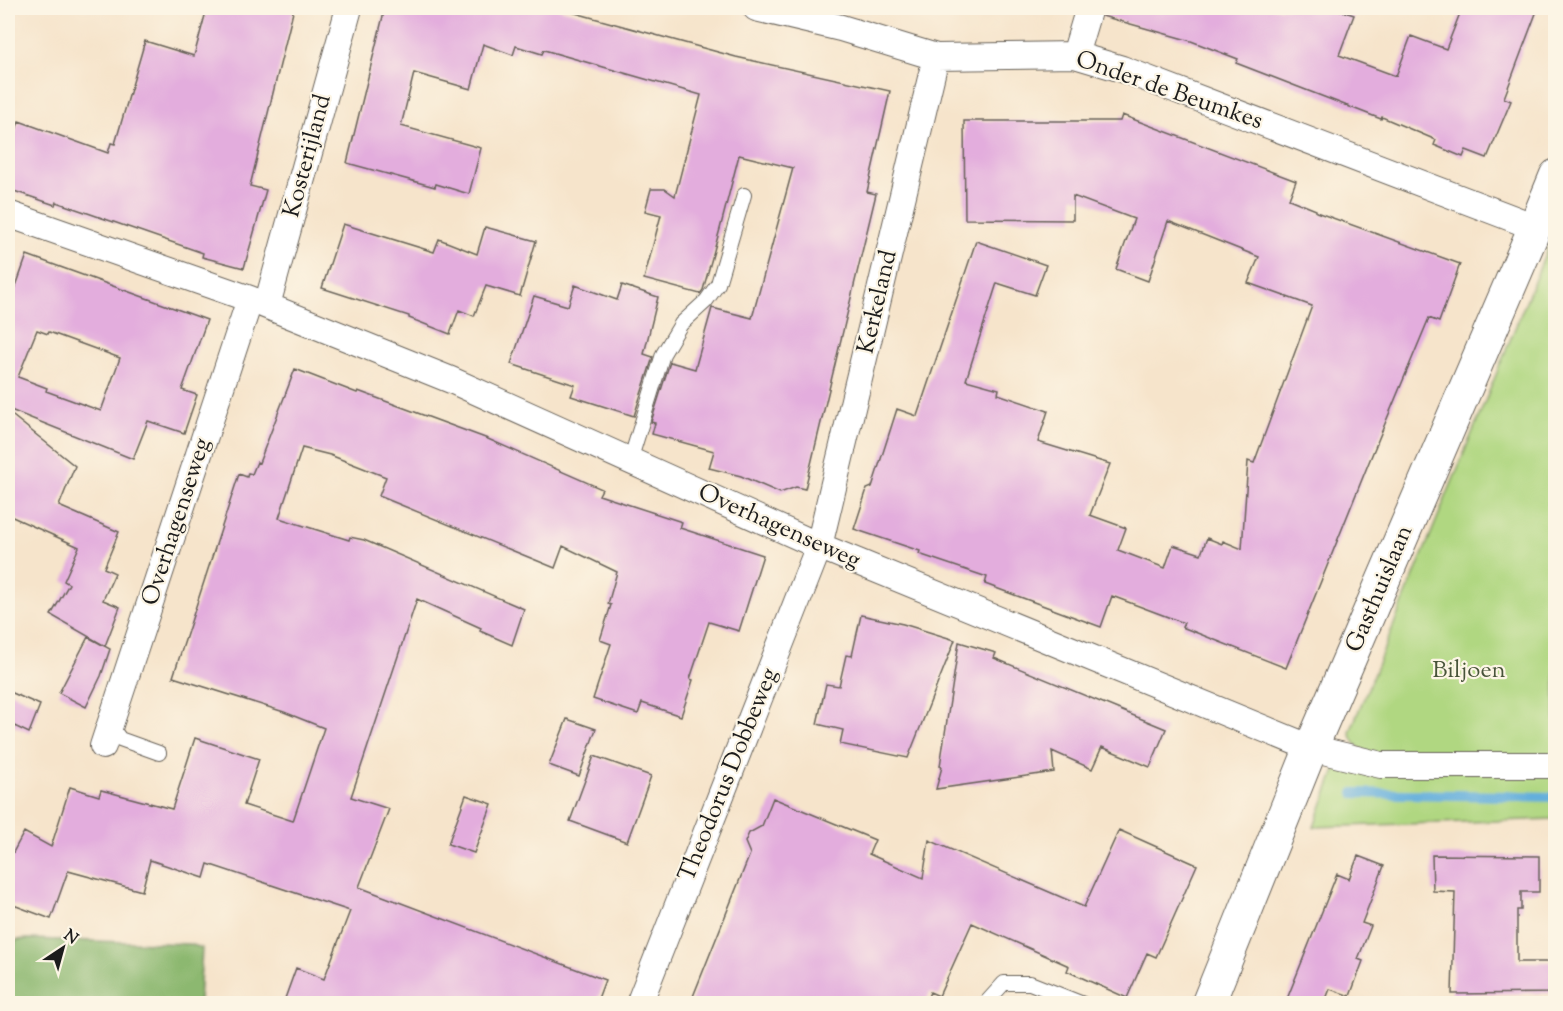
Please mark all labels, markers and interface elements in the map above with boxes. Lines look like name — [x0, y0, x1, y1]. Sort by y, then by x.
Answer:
street label: Onder de Beumkes — [1071, 43, 1267, 139]
street label: Kosterijland — [275, 90, 341, 221]
street label: Kerkeland — [850, 246, 907, 357]
street label: Overhagenseweg — [134, 433, 220, 610]
street label: Overhagenseweg — [692, 476, 866, 578]
street label: Gasthuislaan — [1338, 520, 1422, 658]
park label: Biljoen — [1432, 654, 1506, 688]
street label: Theodorus Dobbeweg — [671, 663, 788, 887]
north arrow — [33, 918, 93, 978]
text: N — [58, 925, 82, 951]

